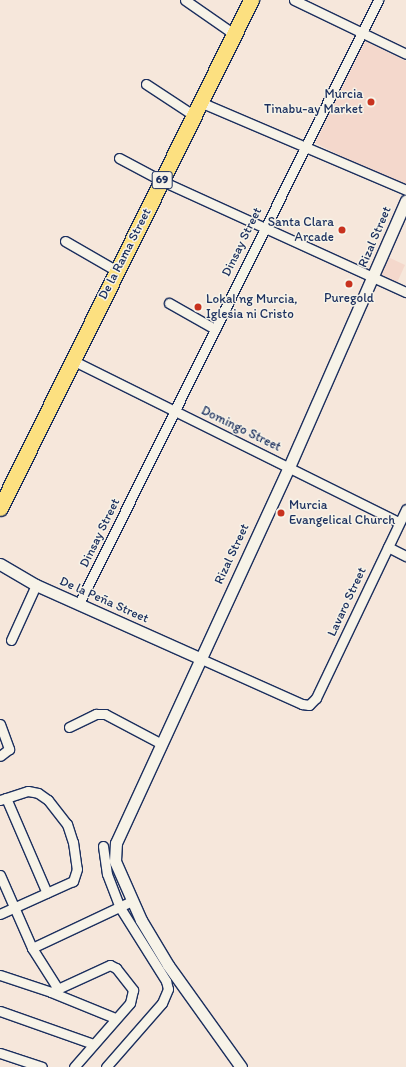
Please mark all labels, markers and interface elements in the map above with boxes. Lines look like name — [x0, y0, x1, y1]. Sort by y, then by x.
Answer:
place label: Murcia Tinabu-ay Market — [264, 87, 363, 118]
marker: Murcia Tinabu-ay Market — [366, 97, 376, 107]
road number: 69 — [151, 170, 173, 190]
street label: Rizal Street — [355, 204, 395, 270]
street label: Dinsay Street — [219, 205, 265, 279]
street label: De la Rama Street — [95, 206, 155, 302]
place label: Santa Clara Arcade — [268, 215, 334, 246]
marker: Santa Clara Arcade — [337, 225, 347, 235]
marker: Puregold — [344, 279, 354, 289]
place label: Puregold — [324, 290, 374, 306]
place label: Lokal ng Murcia, Iglesia ni Cristo — [206, 292, 297, 323]
marker: Lokal ng Murcia, Iglesia ni Cristo — [193, 302, 203, 312]
street label: Domingo Street — [198, 403, 284, 455]
street label: Dinsay Street — [77, 496, 123, 570]
place label: Murcia Evangelical Church — [289, 498, 395, 529]
marker: Murcia Evangelical Church — [276, 508, 286, 518]
street label: Rizal Street — [211, 521, 253, 587]
street label: Lavaro Street — [324, 565, 370, 639]
street label: De la Peña Street — [57, 573, 151, 627]

